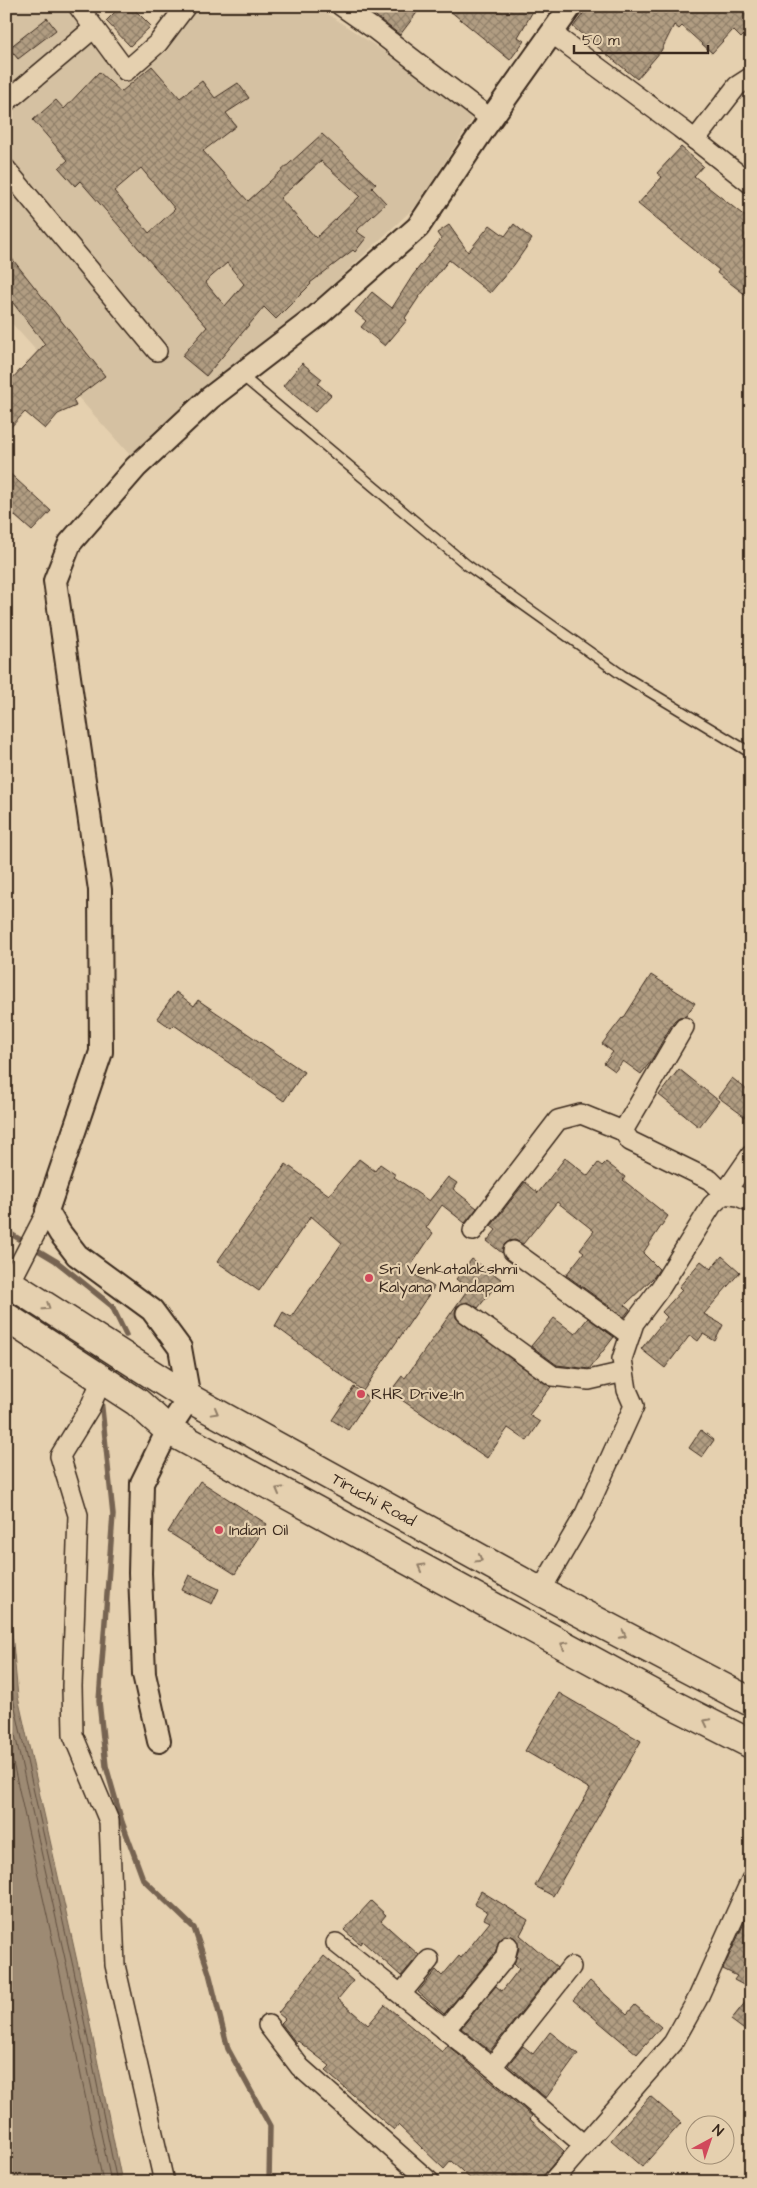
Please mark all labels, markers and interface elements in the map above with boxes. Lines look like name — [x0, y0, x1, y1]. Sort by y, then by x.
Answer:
scale bar — [574, 22, 708, 54]
text: 50 m — [582, 30, 620, 51]
place label: Sri Venkatalakshmi Kalyana Mandapam — [379, 1258, 518, 1299]
marker: Sri Venkatalakshmi Kalyana Mandapam — [363, 1272, 375, 1284]
one-way arrow — [42, 1301, 51, 1310]
place label: RHR Drive-In — [371, 1383, 464, 1405]
marker: RHR Drive-In — [355, 1388, 367, 1400]
one-way arrow — [209, 1406, 218, 1416]
street label: Tiruchi Road — [328, 1468, 420, 1532]
one-way arrow — [275, 1486, 284, 1496]
place label: Indian Oil — [229, 1519, 288, 1541]
marker: Indian Oil — [213, 1524, 225, 1536]
one-way arrow — [474, 1553, 483, 1563]
one-way arrow — [418, 1563, 427, 1573]
one-way arrow — [617, 1629, 626, 1639]
one-way arrow — [561, 1641, 570, 1651]
one-way arrow — [704, 1718, 713, 1728]
north arrow — [684, 2116, 734, 2166]
text: N — [708, 2120, 728, 2141]

